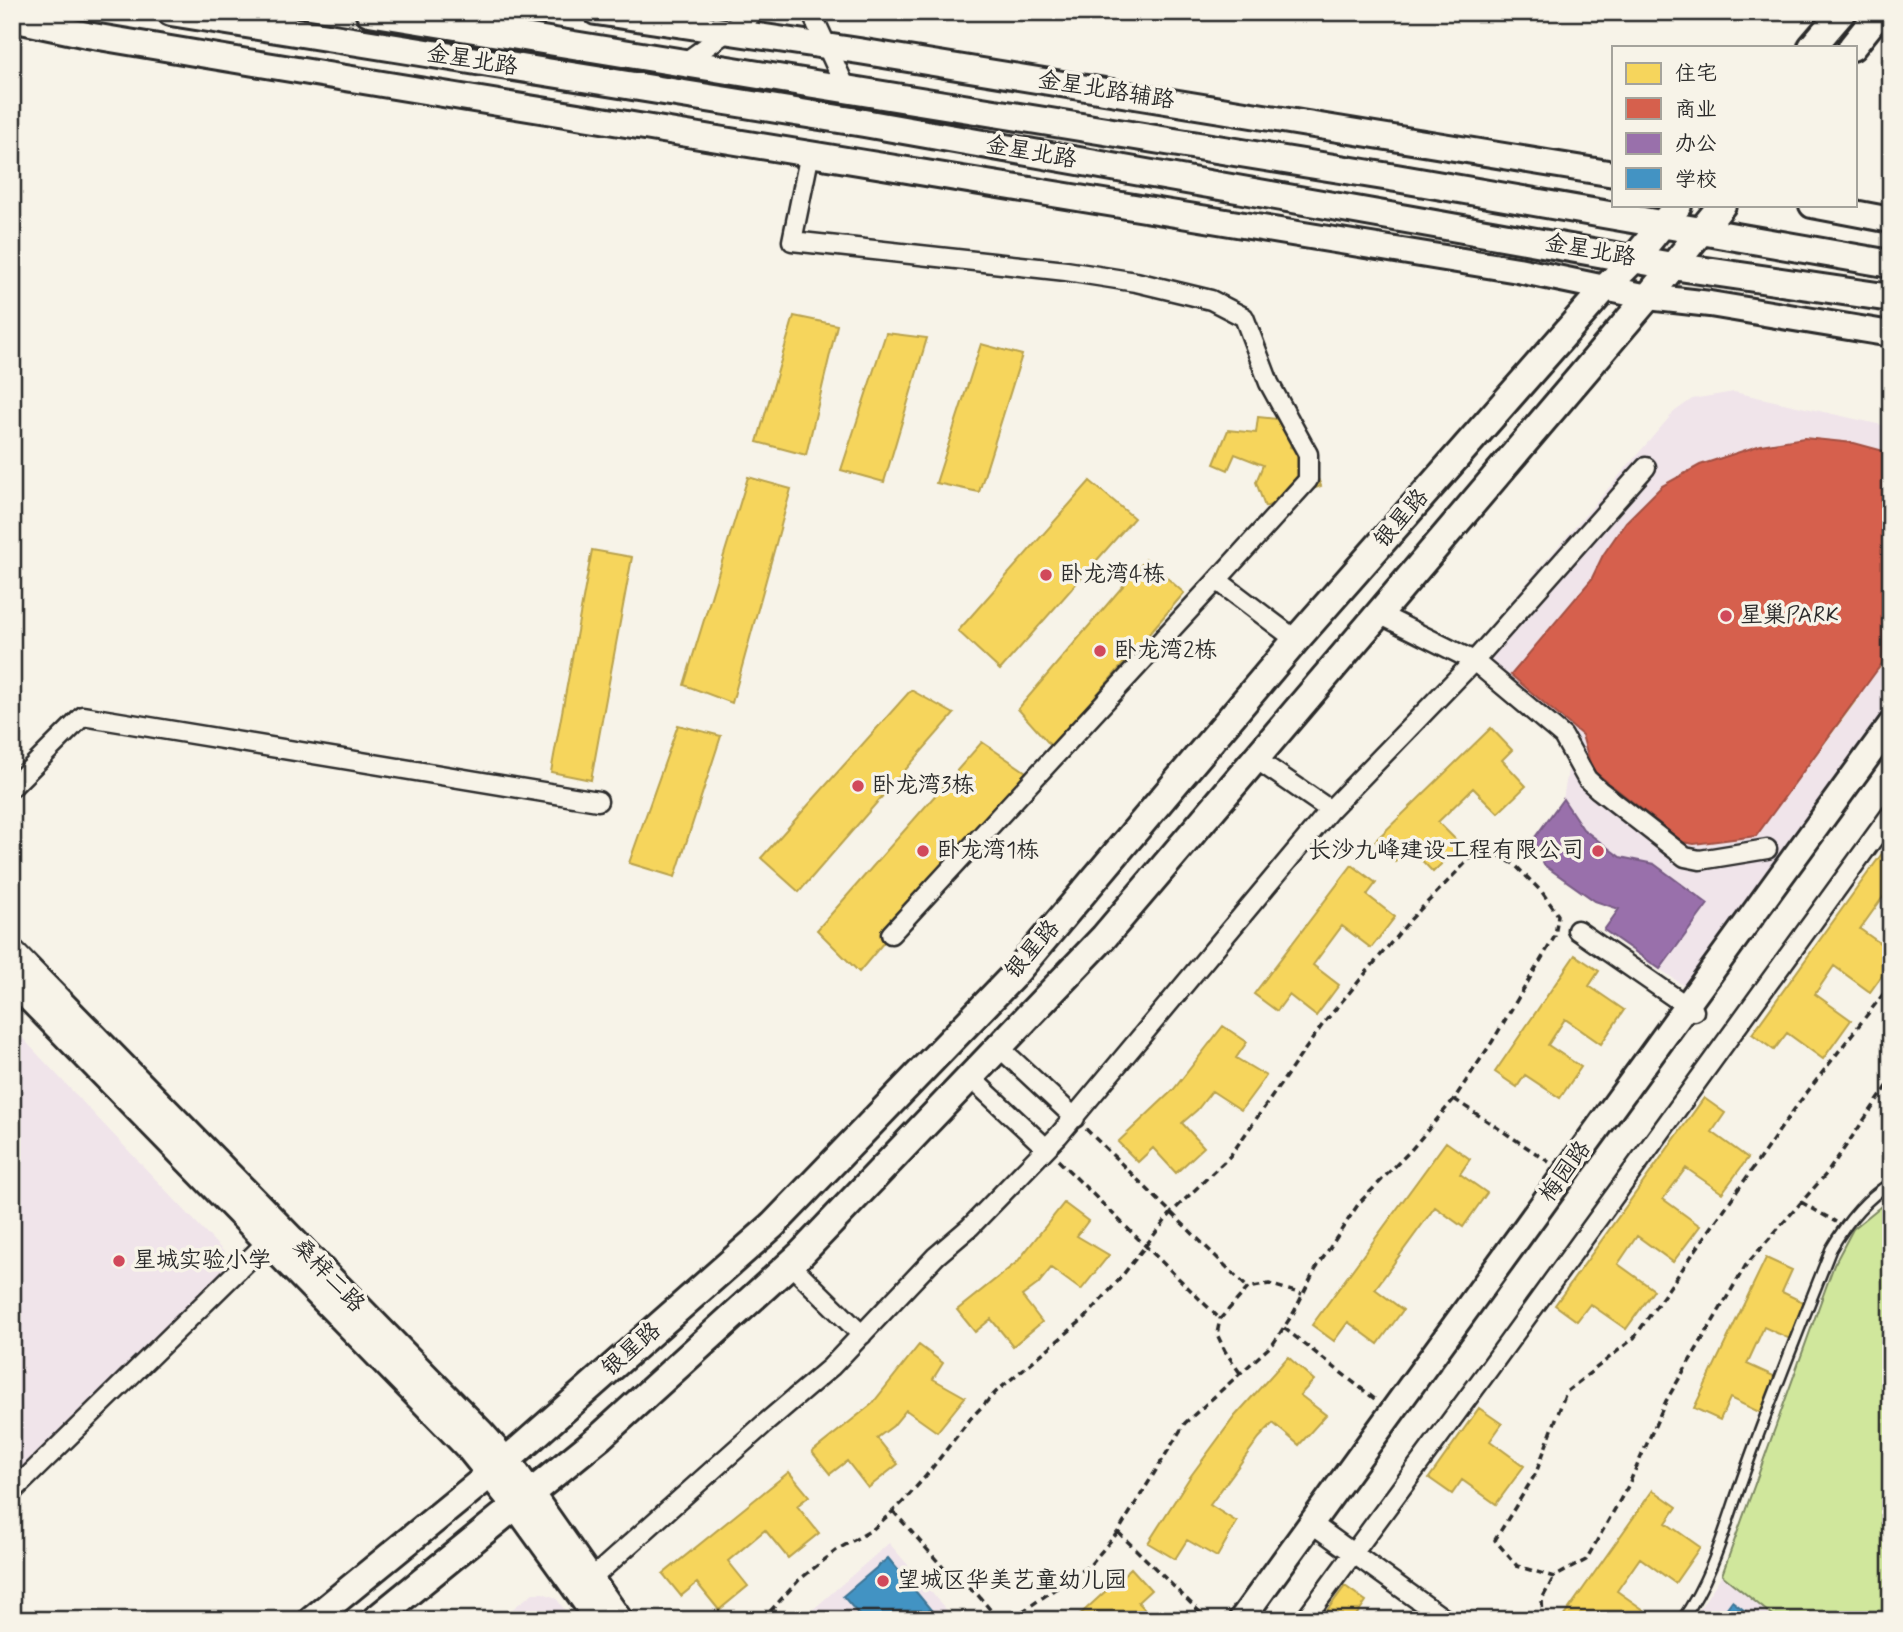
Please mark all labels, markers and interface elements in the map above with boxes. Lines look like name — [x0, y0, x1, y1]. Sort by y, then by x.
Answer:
street label: 金星北路 — [424, 39, 520, 83]
legend — [1612, 46, 1857, 206]
text: 住宅 — [1675, 60, 1717, 88]
street label: 金星北路辅路 — [1036, 65, 1176, 117]
text: 商业 — [1675, 96, 1717, 124]
street label: 金星北路 — [983, 130, 1079, 176]
text: 办公 — [1675, 130, 1717, 158]
text: 学校 — [1675, 166, 1717, 194]
street label: 金星北路 — [1542, 228, 1638, 274]
street label: 银星路 — [1368, 483, 1436, 555]
place label: 卧龙湾4栋 — [1060, 560, 1165, 590]
marker: 卧龙湾4栋 — [1038, 567, 1054, 583]
place label: 星巢PARK — [1740, 601, 1839, 631]
marker: 星巢PARK — [1718, 608, 1734, 624]
place label: 卧龙湾2栋 — [1114, 636, 1217, 666]
marker: 卧龙湾2栋 — [1092, 643, 1108, 659]
place label: 卧龙湾3栋 — [872, 771, 974, 801]
marker: 卧龙湾3栋 — [850, 778, 866, 794]
place label: 卧龙湾1栋 — [937, 836, 1039, 866]
place label: 长沙九峰建设工程有限公司 — [1308, 836, 1584, 866]
marker: 卧龙湾1栋 — [915, 843, 931, 859]
marker: 长沙九峰建设工程有限公司 — [1590, 843, 1606, 859]
street label: 银星路 — [999, 914, 1067, 986]
street label: 梅园路 — [1534, 1135, 1598, 1209]
street label: 桑梓二路 — [285, 1232, 371, 1320]
place label: 星城实验小学 — [133, 1246, 271, 1276]
marker: 星城实验小学 — [111, 1253, 127, 1269]
street label: 银星路 — [596, 1316, 668, 1384]
place label: 望城区华美艺童幼儿园 — [897, 1566, 1127, 1596]
marker: 望城区华美艺童幼儿园 — [875, 1573, 891, 1589]

